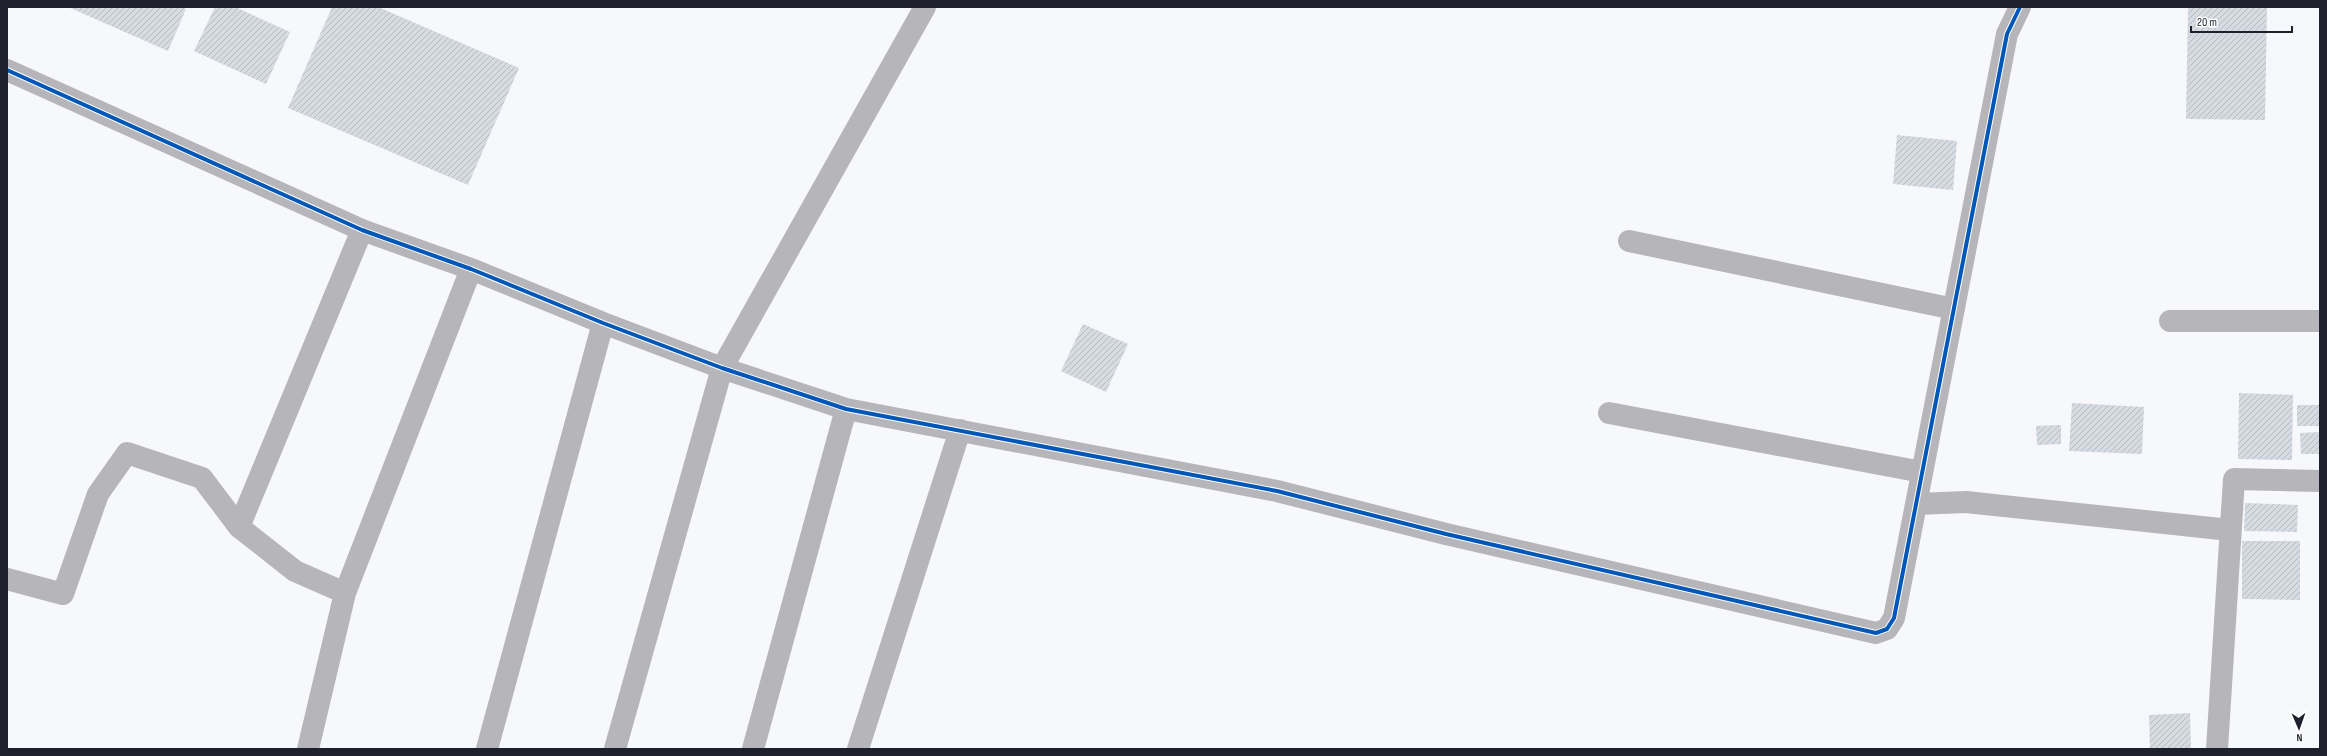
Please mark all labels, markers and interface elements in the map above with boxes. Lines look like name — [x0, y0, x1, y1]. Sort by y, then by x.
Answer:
scale bar — [2191, 8, 2292, 34]
text: 20 m — [2197, 15, 2217, 30]
north arrow — [2279, 708, 2319, 748]
text: N — [2296, 731, 2302, 744]

